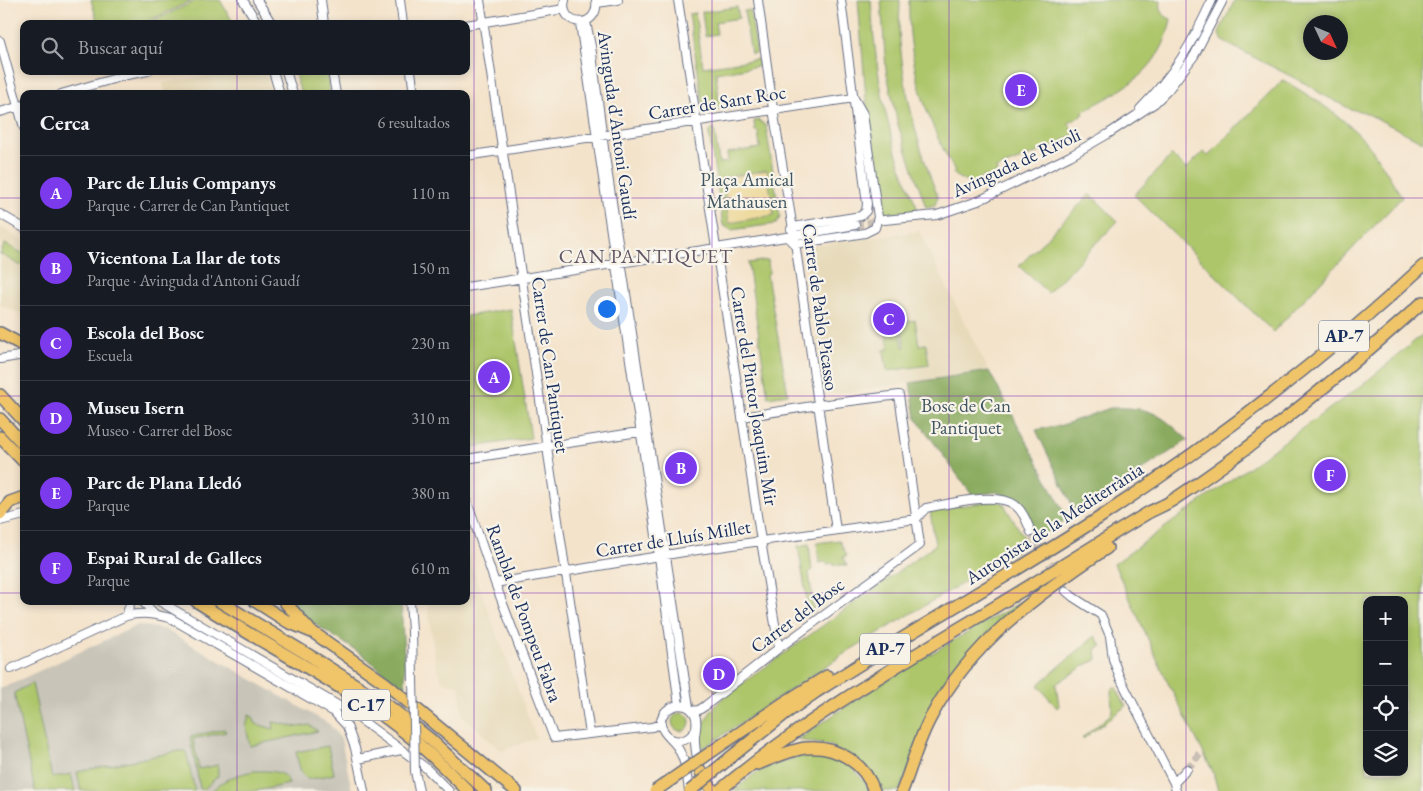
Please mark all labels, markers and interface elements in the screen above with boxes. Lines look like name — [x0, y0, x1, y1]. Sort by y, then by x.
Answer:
north arrow — [1303, 15, 1348, 60]
search box — [20, 20, 470, 75]
street label: Avinguda d'Antoni Gaudí — [592, 28, 643, 221]
icon: search — [38, 34, 66, 62]
text: Buscar aquí — [78, 35, 163, 60]
pin: E — [1005, 71, 1037, 109]
street label: Carrer de Sant Roc — [646, 79, 788, 126]
text: Cerca — [40, 109, 90, 136]
text: 6 resultados — [378, 112, 450, 133]
street label: Avinguda de Rivoli — [947, 122, 1085, 204]
park label: Plaça Amical Mathausen — [700, 167, 794, 214]
text: Parc de Lluis Companys — [87, 170, 276, 195]
text: A — [50, 183, 62, 204]
text: 110 m — [411, 183, 450, 204]
text: Parque · Carrer de Can Pantiquet — [87, 195, 289, 216]
street label: Carrer de Pablo Picasso — [796, 222, 845, 392]
district label: CAN PANTIQUET — [559, 243, 733, 269]
text: Vicentona La llar de tots — [87, 245, 280, 270]
text: B — [51, 258, 61, 279]
text: 150 m — [411, 258, 450, 279]
text: Parque · Avinguda d'Antoni Gaudí — [87, 270, 300, 291]
street label: Carrer de Can Pantiquet — [526, 275, 575, 455]
street label: Carrer del Pintor Joaquim Mir — [725, 285, 784, 508]
your location — [594, 296, 620, 322]
pin: C — [873, 300, 905, 338]
text: Escola del Bosc — [87, 320, 204, 345]
road number: AP-7 — [1319, 321, 1369, 352]
text: C — [50, 333, 62, 354]
text: 230 m — [411, 333, 450, 354]
text: Escuela — [87, 345, 133, 366]
pin: A — [478, 358, 510, 396]
park label: Bosc de Can Pantiquet — [921, 393, 1011, 440]
text: Museu Isern — [87, 395, 184, 420]
text: D — [50, 408, 62, 429]
text: 310 m — [411, 408, 450, 429]
text: Museo · Carrer del Bosc — [87, 420, 232, 441]
pin: B — [665, 449, 697, 487]
street label: Autopista de la Mediterrània — [960, 456, 1148, 591]
pin: F — [1314, 456, 1346, 494]
text: Parc de Plana Lledó — [87, 470, 242, 495]
text: E — [51, 483, 61, 504]
text: 380 m — [411, 483, 450, 504]
text: Parque — [87, 495, 130, 516]
street label: Carrer de Lluís Millet — [594, 514, 752, 563]
street label: Rambla de Pompeu Fabra — [481, 521, 568, 706]
text: Espai Rural de Gallecs — [87, 545, 262, 570]
text: F — [52, 558, 60, 579]
text: 610 m — [411, 558, 450, 579]
text: Parque — [87, 570, 130, 591]
street label: Carrer del Bosc — [745, 572, 849, 659]
map controls — [1363, 596, 1408, 776]
button: + — [1363, 596, 1408, 641]
road number: AP-7 — [860, 634, 910, 664]
button: − — [1363, 641, 1408, 686]
pin: D — [703, 655, 735, 693]
button: locate — [1363, 686, 1408, 731]
road number: C-17 — [342, 690, 390, 720]
button: layers — [1363, 731, 1408, 776]

